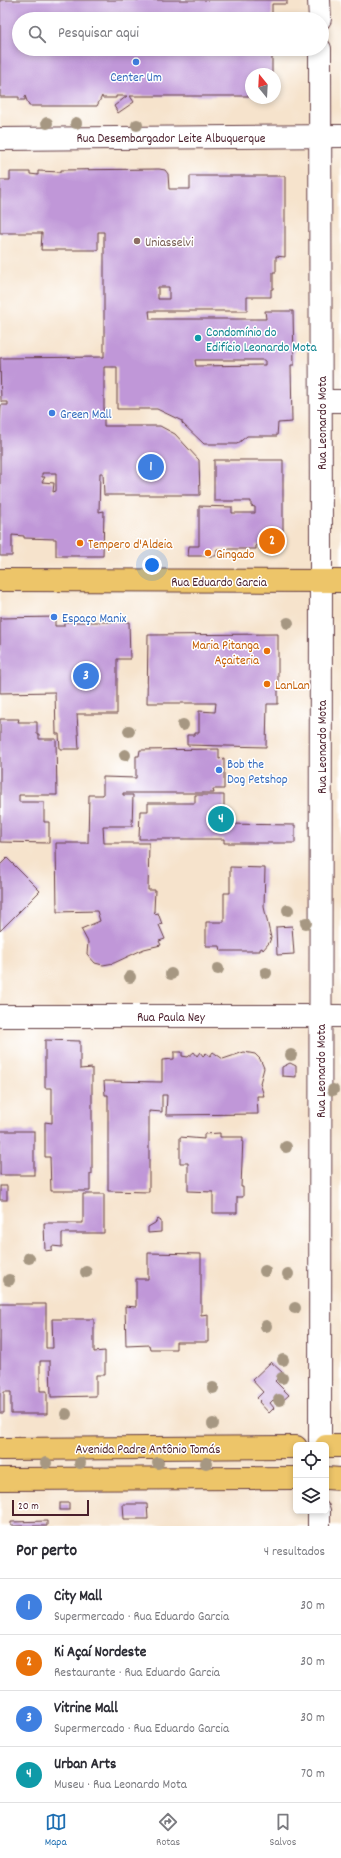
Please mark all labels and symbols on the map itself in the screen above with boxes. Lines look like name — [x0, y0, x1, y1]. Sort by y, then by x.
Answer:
marker: Center Um — [131, 57, 141, 67]
north arrow — [245, 68, 281, 104]
place label: Center Um — [110, 69, 162, 88]
street label: Rua Desembargador Leite Albuquerque — [77, 130, 266, 149]
place label: Uniasselvi — [145, 234, 194, 253]
marker: Uniasselvi — [132, 236, 142, 246]
place label: Condomínio do Edifício Leonardo Mota — [206, 324, 318, 358]
marker: Condomínio do Edifício Leonardo Mota — [193, 333, 203, 343]
street label: Rua Leonardo Mota — [314, 375, 333, 470]
place label: Green Mall — [60, 406, 112, 425]
marker: Green Mall — [47, 408, 57, 418]
pin: 1 — [138, 452, 164, 482]
pin: 2 — [259, 526, 285, 556]
place label: Tempero d'Aldeia — [88, 536, 173, 555]
marker: Tempero d'Aldeia — [75, 538, 85, 548]
place label: Gingado — [216, 546, 255, 565]
marker: Gingado — [203, 548, 213, 558]
your location — [142, 555, 162, 575]
street label: Rua Eduardo Garcia — [171, 574, 268, 593]
place label: Espaço Manix — [62, 610, 127, 629]
marker: Espaço Manix — [49, 612, 59, 622]
place label: Maria Pitanga Açaiteria — [192, 637, 260, 671]
marker: Maria Pitanga Açaiteria — [262, 646, 272, 656]
pin: 3 — [73, 661, 99, 691]
place label: LanLan — [275, 677, 310, 696]
marker: LanLan — [262, 679, 272, 689]
street label: Rua Leonardo Mota — [314, 699, 333, 794]
place label: Bob the Dog Petshop — [227, 756, 288, 790]
marker: Bob the Dog Petshop — [214, 765, 224, 775]
pin: 4 — [208, 804, 234, 834]
street label: Rua Paula Ney — [137, 1009, 206, 1028]
street label: Rua Leonardo Mota — [313, 1023, 332, 1118]
street label: Avenida Padre Antônio Tomás — [76, 1441, 220, 1460]
scale bar — [12, 1498, 89, 1517]

